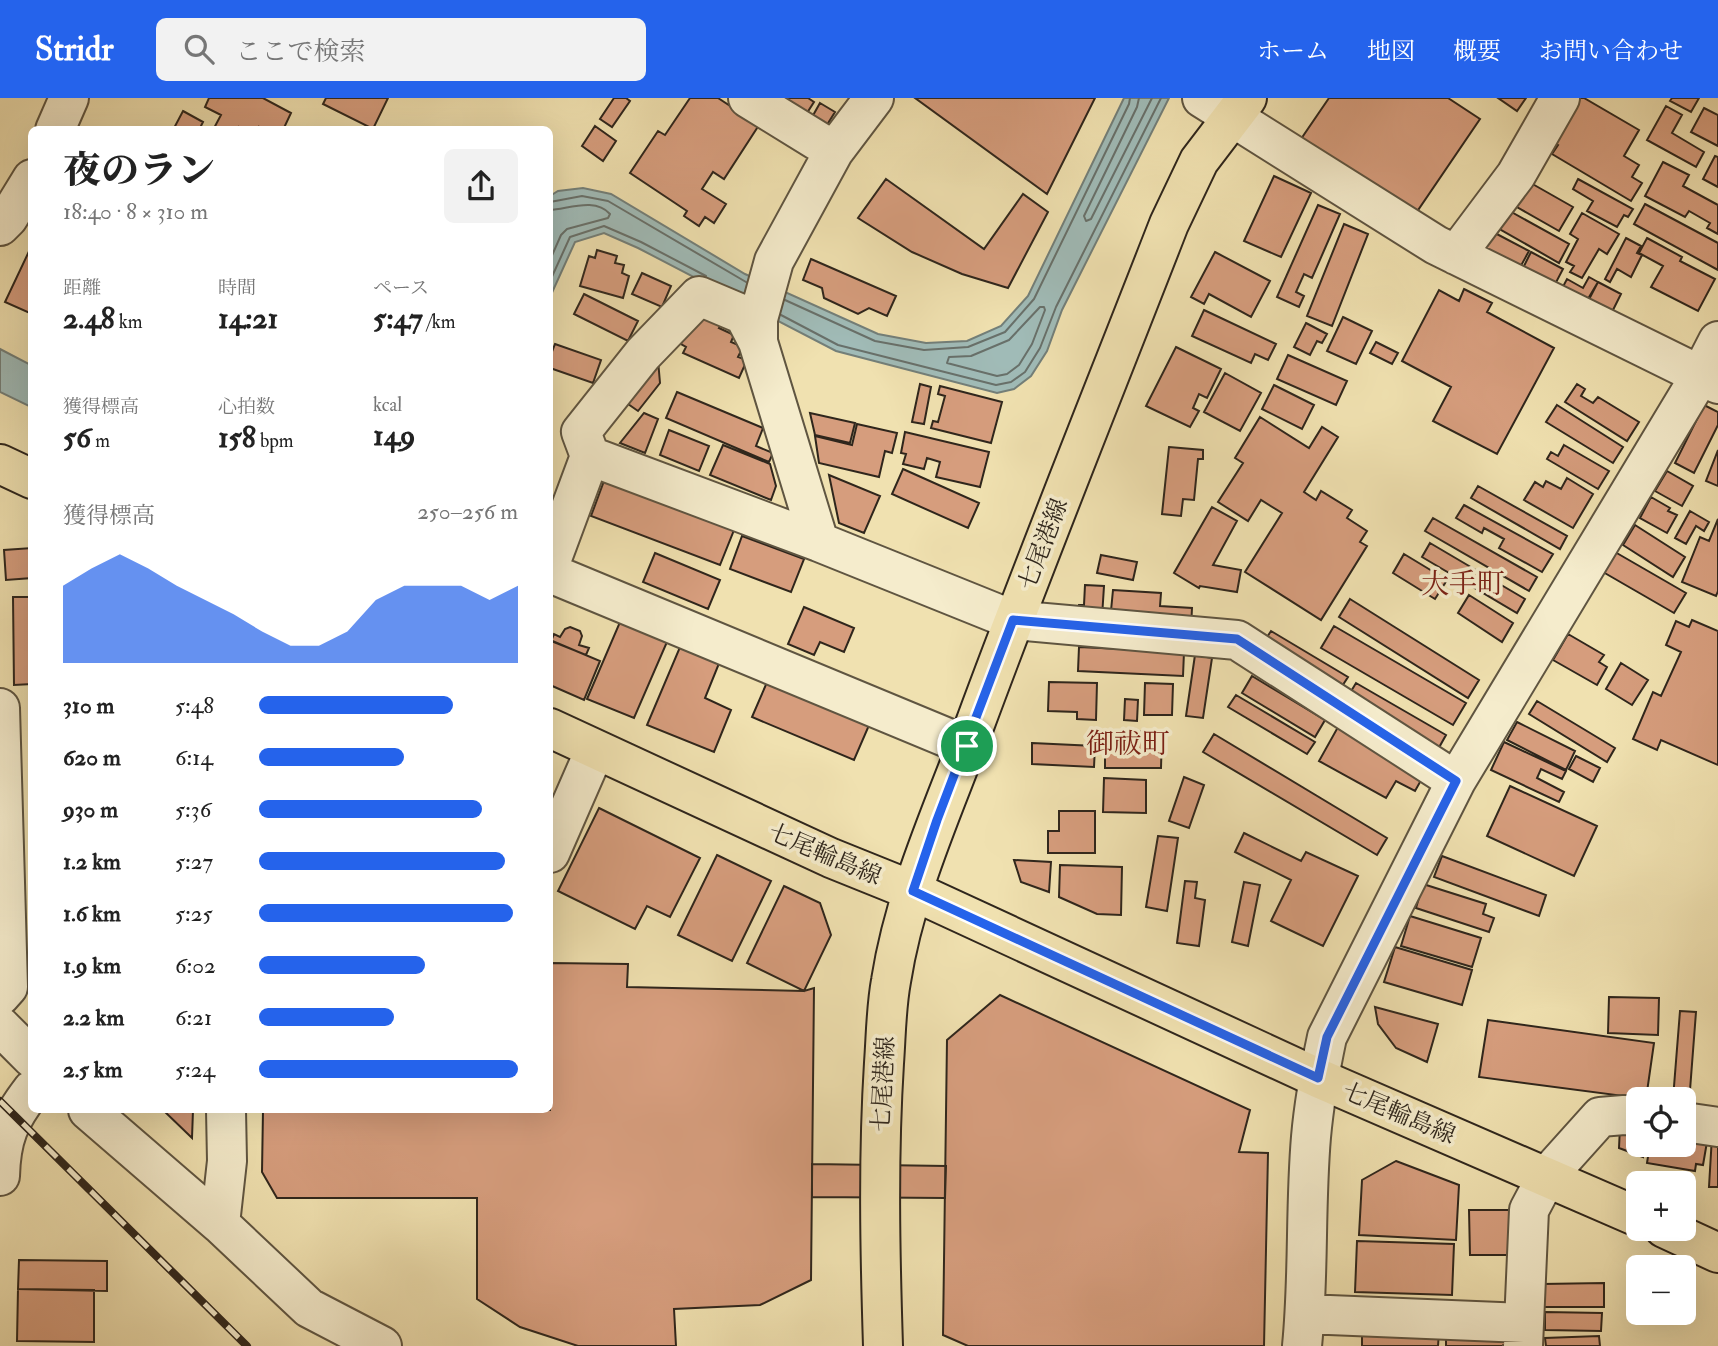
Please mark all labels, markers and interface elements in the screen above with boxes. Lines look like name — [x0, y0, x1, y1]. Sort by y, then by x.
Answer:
search box — [156, 18, 646, 81]
text: Stridr — [35, 29, 114, 70]
icon: search — [180, 30, 218, 68]
text: ここで検索 — [236, 36, 366, 68]
text: ホーム — [1257, 36, 1329, 67]
text: 地図 — [1367, 36, 1415, 67]
text: 概要 — [1453, 36, 1501, 67]
text: お問い合わせ — [1539, 36, 1683, 67]
text: 夜のラン — [63, 147, 215, 195]
button: share — [444, 149, 518, 223]
text: 18:40 · 8 × 310 m — [63, 197, 208, 226]
text: 距離 — [63, 276, 101, 300]
text: 時間 — [218, 276, 256, 300]
text: ペース — [373, 276, 429, 300]
text: 2.48 — [63, 300, 115, 337]
text: 14:21 — [218, 300, 278, 337]
text: 5:47 — [373, 300, 423, 337]
text: km — [115, 310, 143, 334]
text: /km — [423, 310, 456, 334]
text: kcal — [373, 393, 402, 417]
text: 獲得標高 — [63, 395, 139, 419]
text: 心拍数 — [218, 395, 275, 419]
text: 149 — [373, 417, 415, 454]
text: 56 — [63, 419, 91, 456]
text: 158 — [218, 419, 256, 456]
text: m — [91, 429, 110, 453]
text: bpm — [256, 429, 294, 453]
street label: 七尾港線 — [1012, 494, 1075, 595]
text: 250–256 m — [417, 497, 518, 526]
text: 獲得標高 — [63, 501, 155, 530]
district label: 大手町 — [1421, 567, 1505, 602]
text: 310 m — [63, 691, 114, 720]
text: 5:48 — [175, 691, 214, 720]
pin — [937, 716, 997, 776]
icon: arrive — [948, 727, 986, 765]
district label: 御祓町 — [1086, 727, 1170, 762]
text: 620 m — [63, 743, 121, 772]
text: 6:14 — [175, 743, 213, 772]
text: 930 m — [63, 795, 118, 824]
text: 5:36 — [175, 795, 211, 824]
street label: 七尾輪島線 — [764, 817, 886, 892]
text: 1.2 km — [63, 847, 121, 876]
text: 5:27 — [175, 847, 213, 876]
text: 1.6 km — [63, 899, 121, 928]
text: 5:25 — [175, 899, 213, 928]
text: 1.9 km — [63, 951, 121, 980]
text: 6:02 — [175, 951, 216, 980]
text: 2.2 km — [63, 1003, 124, 1032]
text: 6:21 — [175, 1003, 212, 1032]
street label: 七尾港線 — [866, 1035, 901, 1133]
text: 2.5 km — [63, 1055, 123, 1084]
text: 5:24 — [175, 1055, 215, 1084]
street label: 七尾輪島線 — [1338, 1076, 1460, 1151]
map controls — [1626, 1087, 1696, 1325]
button: locate — [1626, 1087, 1696, 1157]
button: + — [1626, 1171, 1696, 1241]
button: − — [1626, 1255, 1696, 1325]

